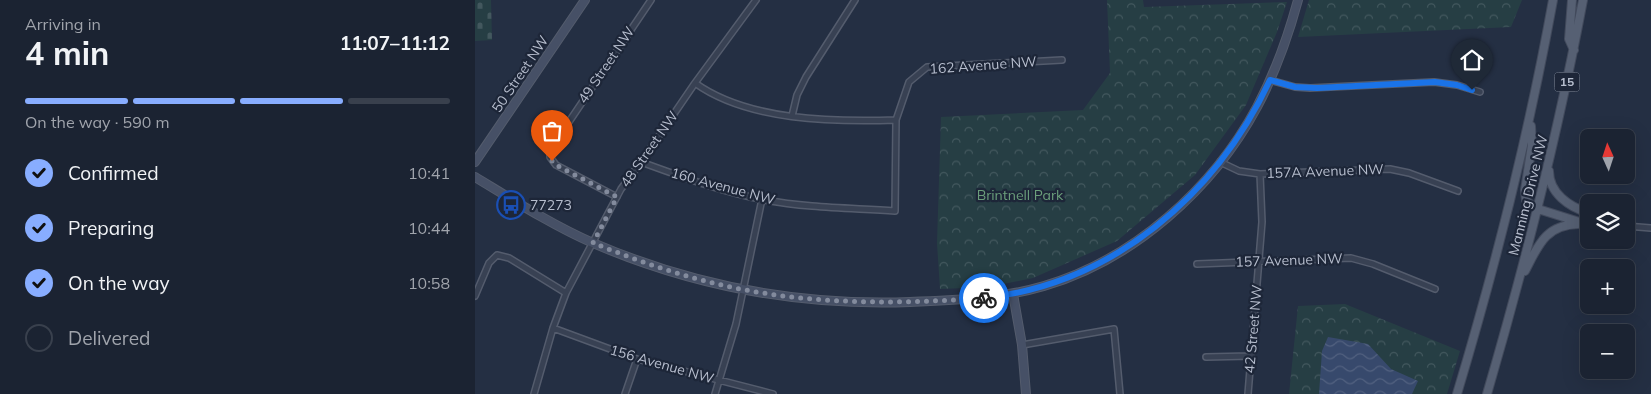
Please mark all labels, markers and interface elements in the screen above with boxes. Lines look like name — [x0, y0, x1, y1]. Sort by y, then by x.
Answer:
text: Arriving in — [25, 14, 101, 34]
street label: 49 Street NW — [574, 23, 639, 107]
text: 11:07–11:12 — [340, 31, 450, 55]
street label: 50 Street NW — [488, 32, 553, 116]
text: 4 min — [25, 33, 109, 73]
pin — [1451, 39, 1493, 90]
icon: home — [1458, 46, 1486, 74]
street label: 162 Avenue NW — [929, 52, 1038, 78]
road number: 15 — [1555, 72, 1579, 91]
street label: 48 Street NW — [616, 107, 682, 191]
pin — [531, 110, 573, 161]
text: On the way · 590 m — [25, 112, 170, 132]
icon: bag — [538, 117, 566, 145]
north arrow — [1580, 129, 1635, 184]
map controls — [1580, 129, 1635, 379]
street label: Manning Drive NW — [1504, 132, 1552, 257]
icon: check — [25, 159, 53, 187]
street label: 157A Avenue NW — [1266, 160, 1385, 182]
text: Confirmed — [68, 161, 159, 185]
text: 10:41 — [408, 163, 450, 183]
street label: 160 Avenue NW — [669, 163, 778, 209]
park label: Brintnell Park — [977, 186, 1064, 204]
bus stop icon: 77273 — [496, 190, 526, 220]
button: layers — [1580, 194, 1635, 249]
place label: 77273 — [530, 196, 572, 214]
icon: check — [25, 214, 53, 242]
text: Preparing — [68, 216, 154, 240]
text: 10:44 — [408, 218, 450, 238]
street label: 157 Avenue NW — [1235, 249, 1343, 271]
button: + — [1580, 259, 1635, 314]
icon: check — [25, 269, 53, 297]
text: On the way — [68, 271, 170, 295]
text: 10:58 — [408, 273, 450, 293]
courier — [959, 273, 1009, 323]
icon: bike — [970, 284, 998, 312]
street label: 42 Street NW — [1240, 284, 1266, 374]
button: − — [1580, 324, 1635, 379]
text: Delivered — [68, 326, 150, 350]
street label: 156 Avenue NW — [608, 341, 716, 388]

